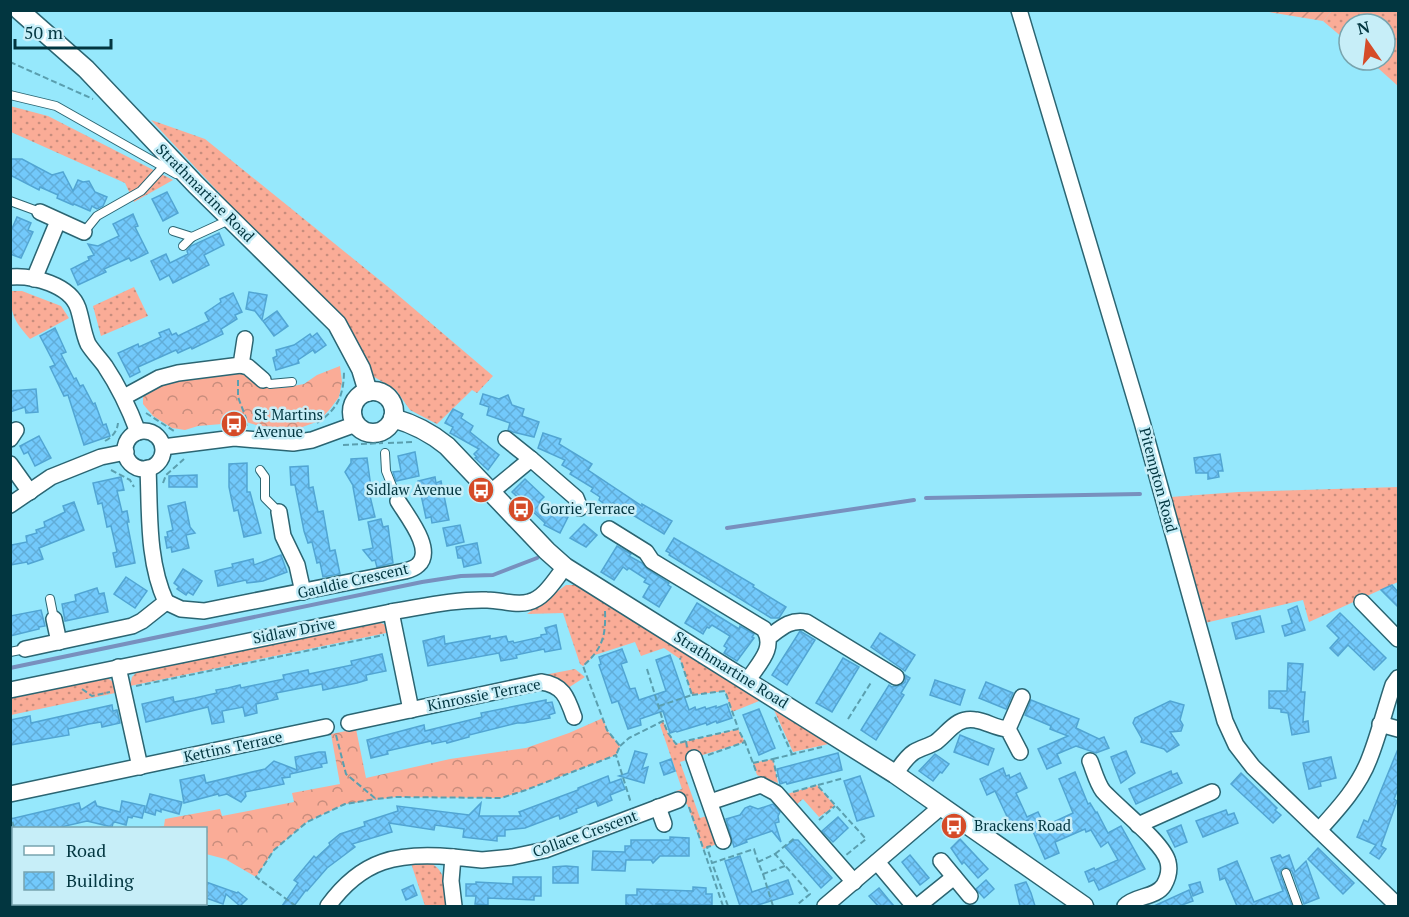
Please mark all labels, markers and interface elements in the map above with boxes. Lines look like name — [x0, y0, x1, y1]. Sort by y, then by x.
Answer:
scale bar — [15, 12, 111, 50]
north arrow — [1337, 12, 1397, 72]
text: N — [1355, 15, 1372, 40]
text: 50 m — [24, 20, 64, 44]
street label: Strathmartine Road — [152, 139, 259, 246]
place label: St Martins Avenue — [254, 404, 323, 441]
bus stop icon: St Martins Avenue — [219, 409, 249, 439]
street label: Pitempton Road — [1135, 425, 1183, 534]
bus stop icon: Sidlaw Avenue — [466, 475, 496, 505]
place label: Sidlaw Avenue — [366, 479, 462, 499]
bus stop icon: Gorrie Terrace — [506, 494, 536, 524]
place label: Gorrie Terrace — [540, 498, 635, 518]
street label: Gauldie Crescent — [295, 557, 411, 603]
street label: Sidlaw Drive — [251, 612, 337, 648]
street label: Strathmartine Road — [671, 626, 792, 712]
street label: Kinrossie Terrace — [425, 673, 542, 715]
street label: Kettins Terrace — [182, 726, 284, 766]
street label: Collace Crescent — [529, 805, 640, 861]
bus stop icon: Brackens Road — [939, 811, 969, 841]
place label: Brackens Road — [974, 815, 1071, 835]
legend — [12, 827, 207, 905]
text: Road — [66, 838, 106, 862]
text: Building — [66, 868, 134, 892]

